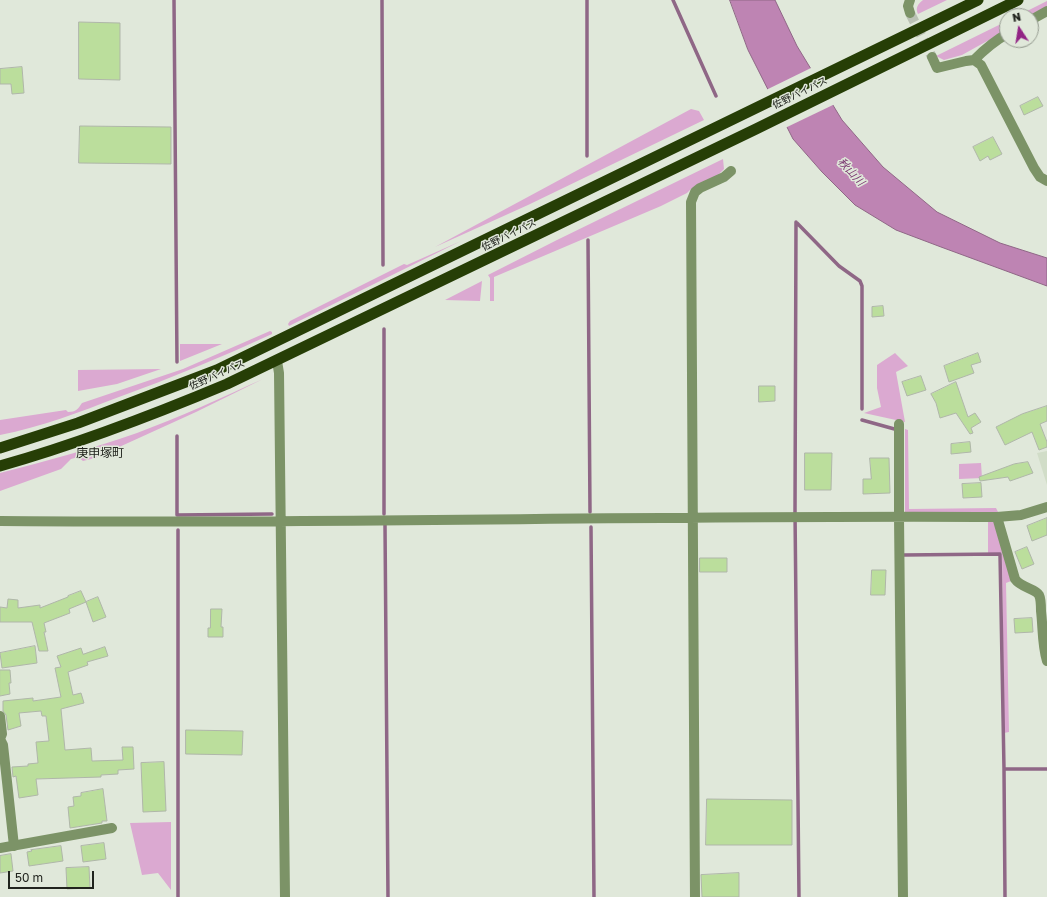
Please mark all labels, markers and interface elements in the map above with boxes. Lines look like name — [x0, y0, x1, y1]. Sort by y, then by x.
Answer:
north arrow — [999, 8, 1039, 48]
text: N — [1011, 10, 1022, 24]
street label: 佐野バイパス — [770, 74, 830, 112]
water label: 秋山川 — [835, 155, 867, 189]
street label: 佐野バイパス — [479, 216, 539, 254]
street label: 佐野バイパス — [187, 357, 247, 393]
district label: 庚申塚町 — [76, 446, 124, 460]
scale bar — [10, 863, 96, 889]
text: 50 m — [15, 870, 43, 885]

